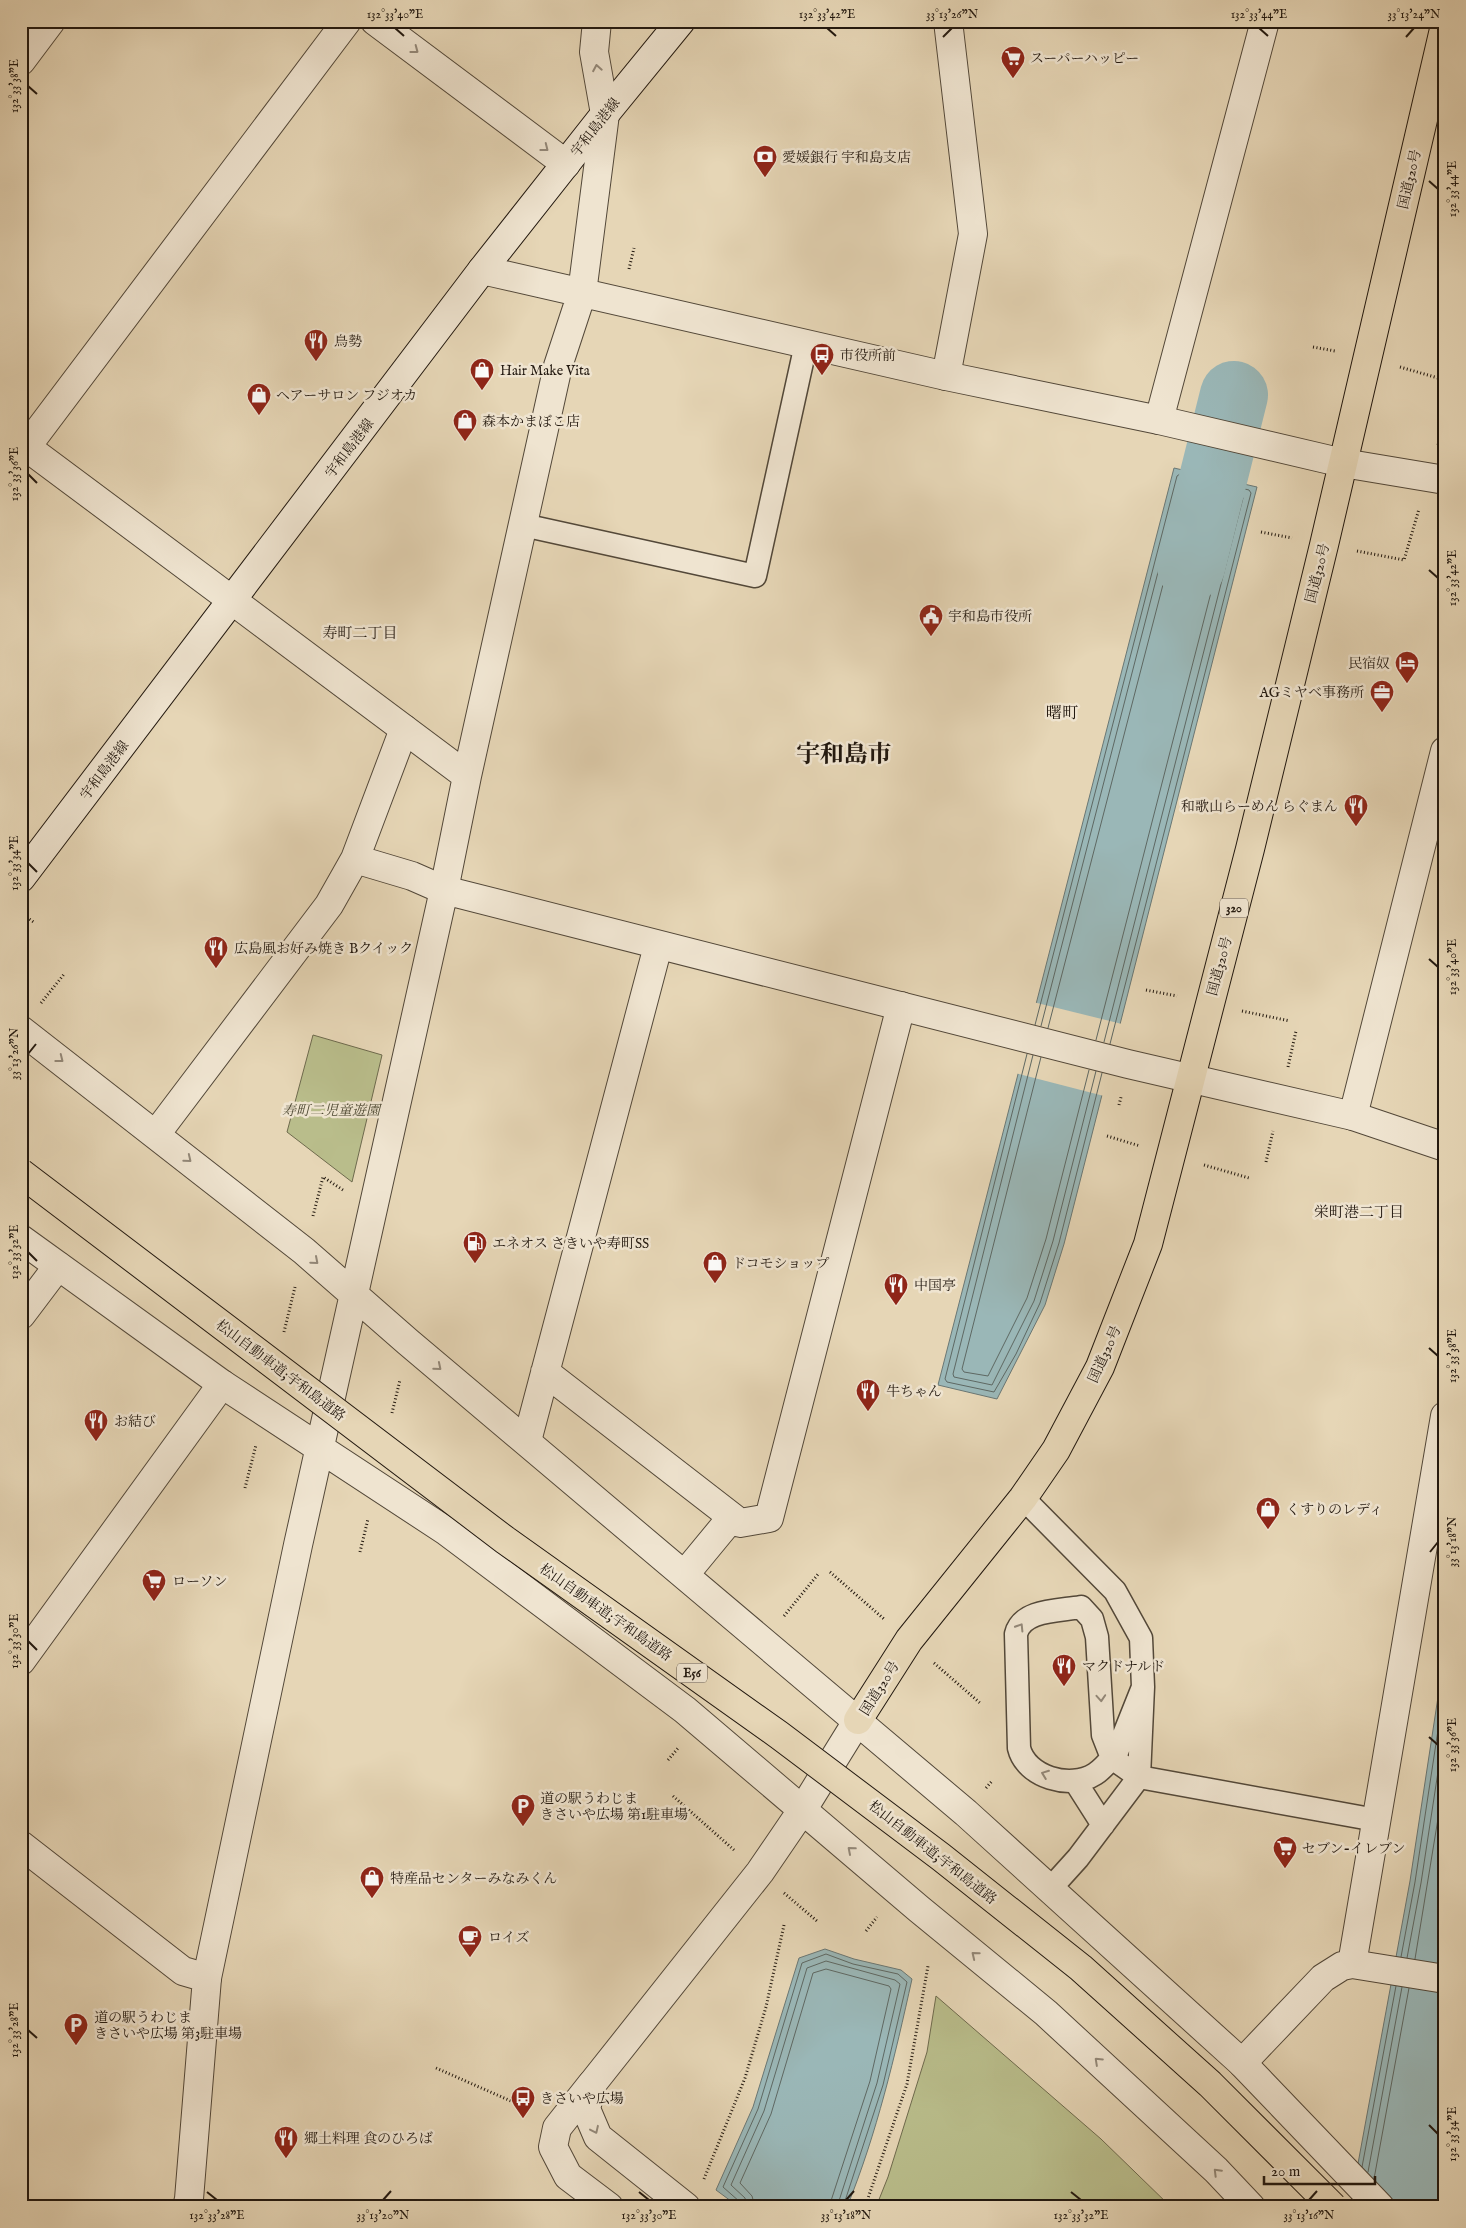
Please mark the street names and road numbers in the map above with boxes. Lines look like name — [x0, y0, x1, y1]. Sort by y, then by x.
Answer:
street label: 宇和島港線 — [567, 94, 624, 161]
street label: 国道320号 — [1394, 148, 1426, 211]
street label: 宇和島港線 — [322, 415, 378, 482]
street label: 国道320号 — [1302, 542, 1334, 605]
street label: 宇和島港線 — [77, 737, 133, 804]
road number: 320 — [1220, 898, 1248, 918]
street label: 国道320号 — [1203, 935, 1237, 998]
street label: 松山自動車道;宇和島道路 — [212, 1316, 349, 1426]
street label: 国道320号 — [1084, 1323, 1125, 1386]
street label: 松山自動車道;宇和島道路 — [536, 1560, 675, 1665]
street label: 国道320号 — [856, 1658, 904, 1719]
road number: E56 — [677, 1664, 707, 1682]
street label: 松山自動車道;宇和島道路 — [865, 1797, 1000, 1908]

